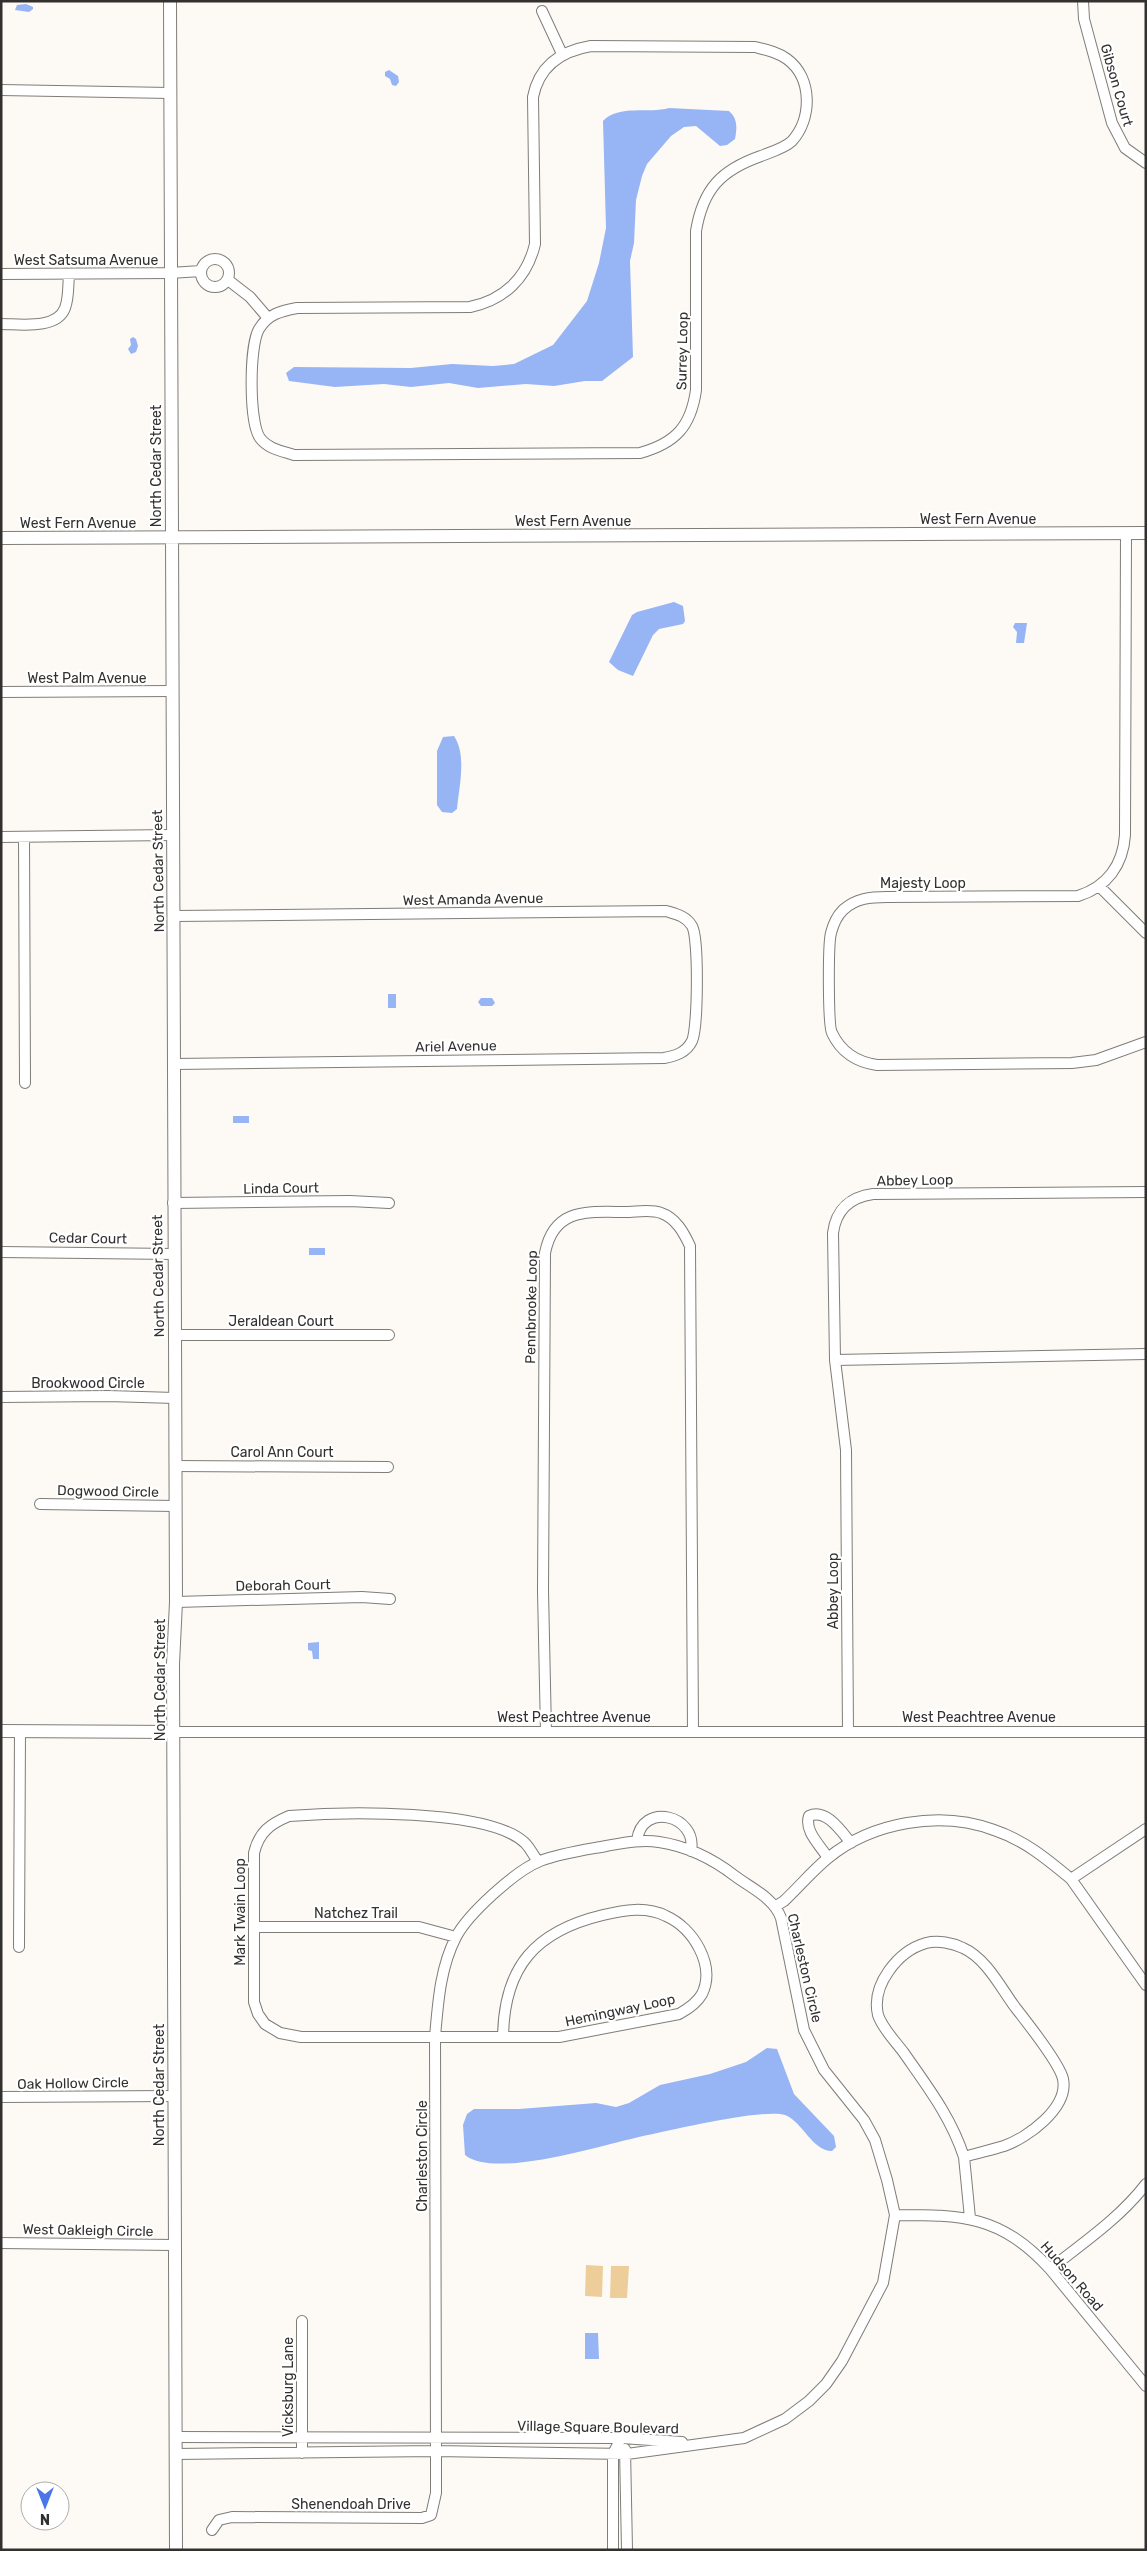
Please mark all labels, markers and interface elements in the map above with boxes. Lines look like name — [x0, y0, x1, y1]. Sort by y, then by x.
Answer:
street label: Gibson Court — [1097, 42, 1137, 129]
street label: West Satsuma Avenue — [14, 252, 158, 269]
street label: Surrey Loop — [673, 312, 692, 390]
street label: North Cedar Street — [148, 404, 165, 527]
street label: West Fern Avenue — [920, 511, 1036, 528]
street label: West Fern Avenue — [515, 513, 631, 530]
street label: West Fern Avenue — [20, 515, 136, 532]
street label: West Palm Avenue — [27, 670, 147, 687]
street label: North Cedar Street — [149, 809, 168, 932]
street label: Majesty Loop — [880, 875, 966, 892]
street label: West Amanda Avenue — [403, 890, 544, 909]
street label: Ariel Avenue — [415, 1037, 497, 1056]
street label: Abbey Loop — [877, 1171, 953, 1190]
street label: Linda Court — [243, 1179, 320, 1198]
street label: North Cedar Street — [149, 1214, 168, 1337]
street label: Cedar Court — [49, 1229, 128, 1248]
street label: Pennbrooke Loop — [522, 1250, 541, 1364]
street label: Jeraldean Court — [228, 1313, 334, 1330]
street label: Brookwood Circle — [31, 1375, 145, 1392]
street label: Carol Ann Court — [230, 1444, 334, 1461]
street label: Dogwood Circle — [57, 1482, 159, 1501]
street label: Abbey Loop — [825, 1553, 842, 1629]
street label: Deborah Court — [235, 1576, 331, 1595]
street label: North Cedar Street — [152, 1618, 169, 1741]
street label: West Peachtree Avenue — [497, 1709, 651, 1726]
street label: West Peachtree Avenue — [902, 1709, 1056, 1726]
street label: Mark Twain Loop — [232, 1858, 249, 1966]
street label: Natchez Trail — [314, 1905, 398, 1922]
street label: Charleston Circle — [784, 1912, 825, 2025]
street label: Hemingway Loop — [564, 1991, 677, 2030]
street label: North Cedar Street — [151, 2023, 168, 2146]
street label: Oak Hollow Circle — [17, 2074, 129, 2093]
street label: Charleston Circle — [414, 2100, 431, 2212]
street label: West Oakleigh Circle — [22, 2221, 154, 2240]
street label: Hudson Road — [1037, 2238, 1107, 2315]
street label: Vicksburg Lane — [280, 2337, 297, 2437]
street label: Village Square Boulevard — [517, 2418, 679, 2437]
north arrow — [20, 2481, 70, 2531]
street label: Shenendoah Drive — [291, 2496, 411, 2513]
text: N — [40, 2510, 50, 2527]

